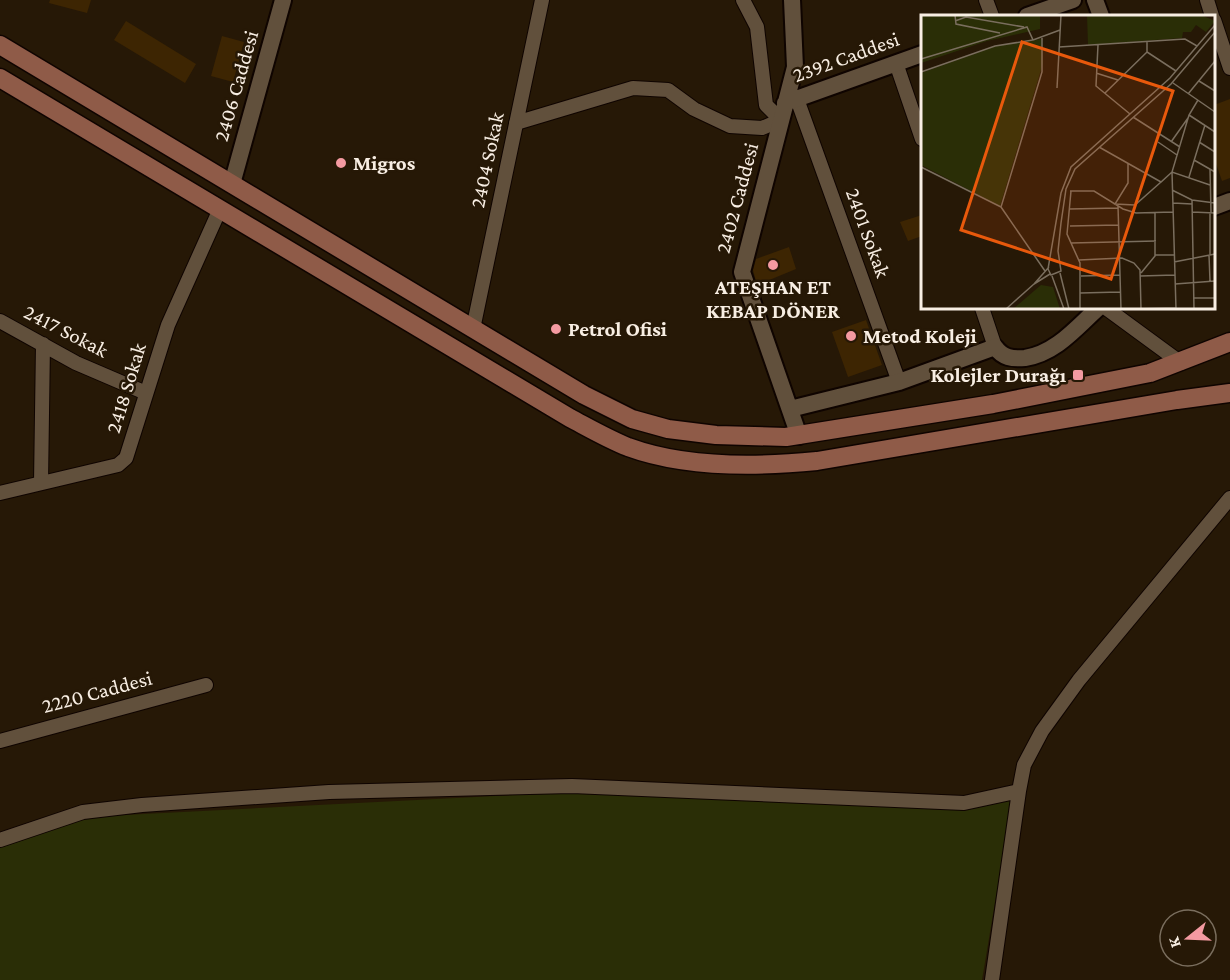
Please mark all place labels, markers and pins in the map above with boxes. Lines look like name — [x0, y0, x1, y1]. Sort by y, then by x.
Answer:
place label: Migros — [353, 151, 416, 175]
marker: Migros — [334, 156, 348, 170]
marker: ATEŞHAN ET KEBAP DÖNER — [766, 258, 780, 272]
place label: ATEŞHAN ET KEBAP DÖNER — [706, 275, 840, 323]
place label: Petrol Ofisi — [568, 317, 667, 341]
marker: Petrol Ofisi — [549, 322, 563, 336]
place label: Metod Koleji — [863, 324, 977, 348]
marker: Metod Koleji — [844, 329, 858, 343]
place label: Kolejler Durağı — [931, 363, 1066, 387]
marker: Kolejler Durağı — [1071, 368, 1085, 382]

